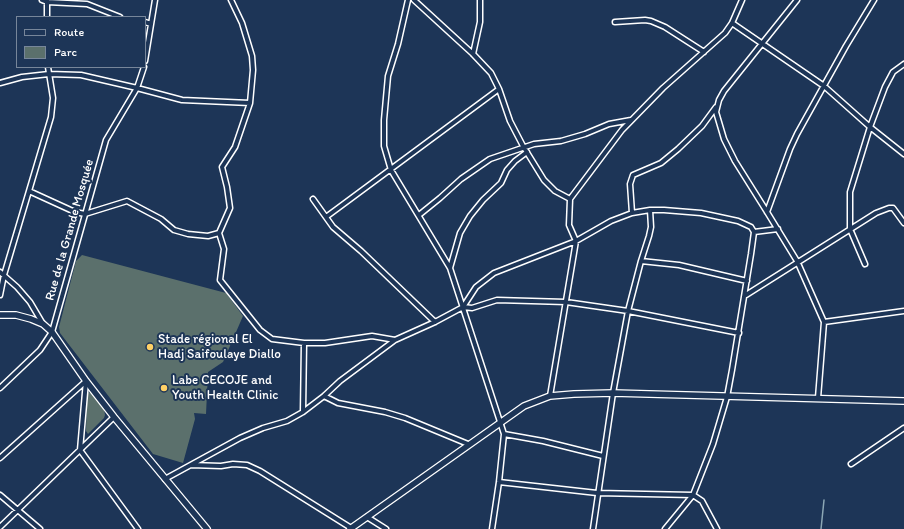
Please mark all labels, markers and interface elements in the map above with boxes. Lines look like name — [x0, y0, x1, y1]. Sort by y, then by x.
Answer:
legend — [16, 16, 146, 68]
text: Route — [54, 25, 84, 39]
text: Parc — [54, 45, 77, 59]
street label: Rue de la Grande Mosquée — [42, 157, 98, 303]
place label: Stade régional El Hadj Saifoulaye Diallo — [158, 332, 281, 363]
marker: Stade régional El Hadj Saifoulaye Diallo — [145, 342, 155, 352]
place label: Labe CECOJE and Youth Health Clinic — [172, 373, 278, 404]
marker: Labe CECOJE and Youth Health Clinic — [159, 383, 169, 393]

